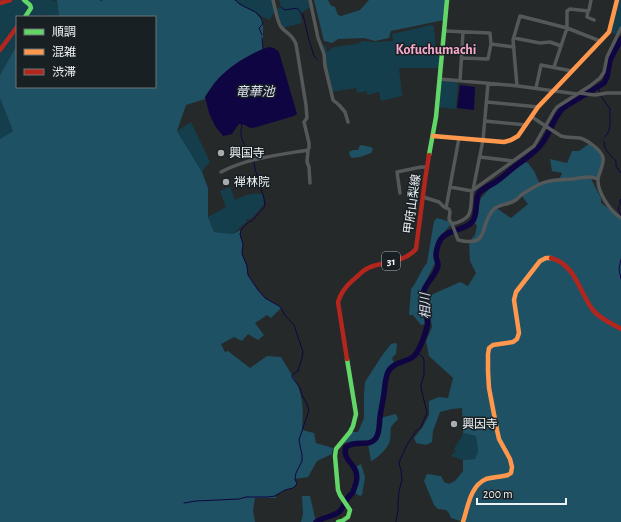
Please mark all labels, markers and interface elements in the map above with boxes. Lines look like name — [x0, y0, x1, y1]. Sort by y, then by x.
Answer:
legend — [16, 16, 156, 88]
text: 順調 — [52, 26, 76, 38]
district label: Kofuchumachi — [396, 43, 476, 57]
text: 混雑 — [52, 45, 76, 58]
text: 渋滞 — [52, 66, 76, 78]
water label: 竜華池 — [235, 85, 276, 99]
place label: 興国寺 — [229, 146, 265, 159]
marker: 興国寺 — [216, 148, 226, 158]
street label: 甲府山梨線 — [401, 173, 422, 235]
place label: 禅林院 — [234, 175, 270, 188]
marker: 禅林院 — [221, 177, 231, 187]
road number: 31 — [382, 252, 400, 270]
water label: 相川 — [418, 291, 433, 319]
place label: 興因寺 — [462, 417, 498, 430]
marker: 興因寺 — [449, 419, 459, 429]
scale bar — [477, 480, 566, 506]
text: 200 m — [483, 488, 513, 500]

